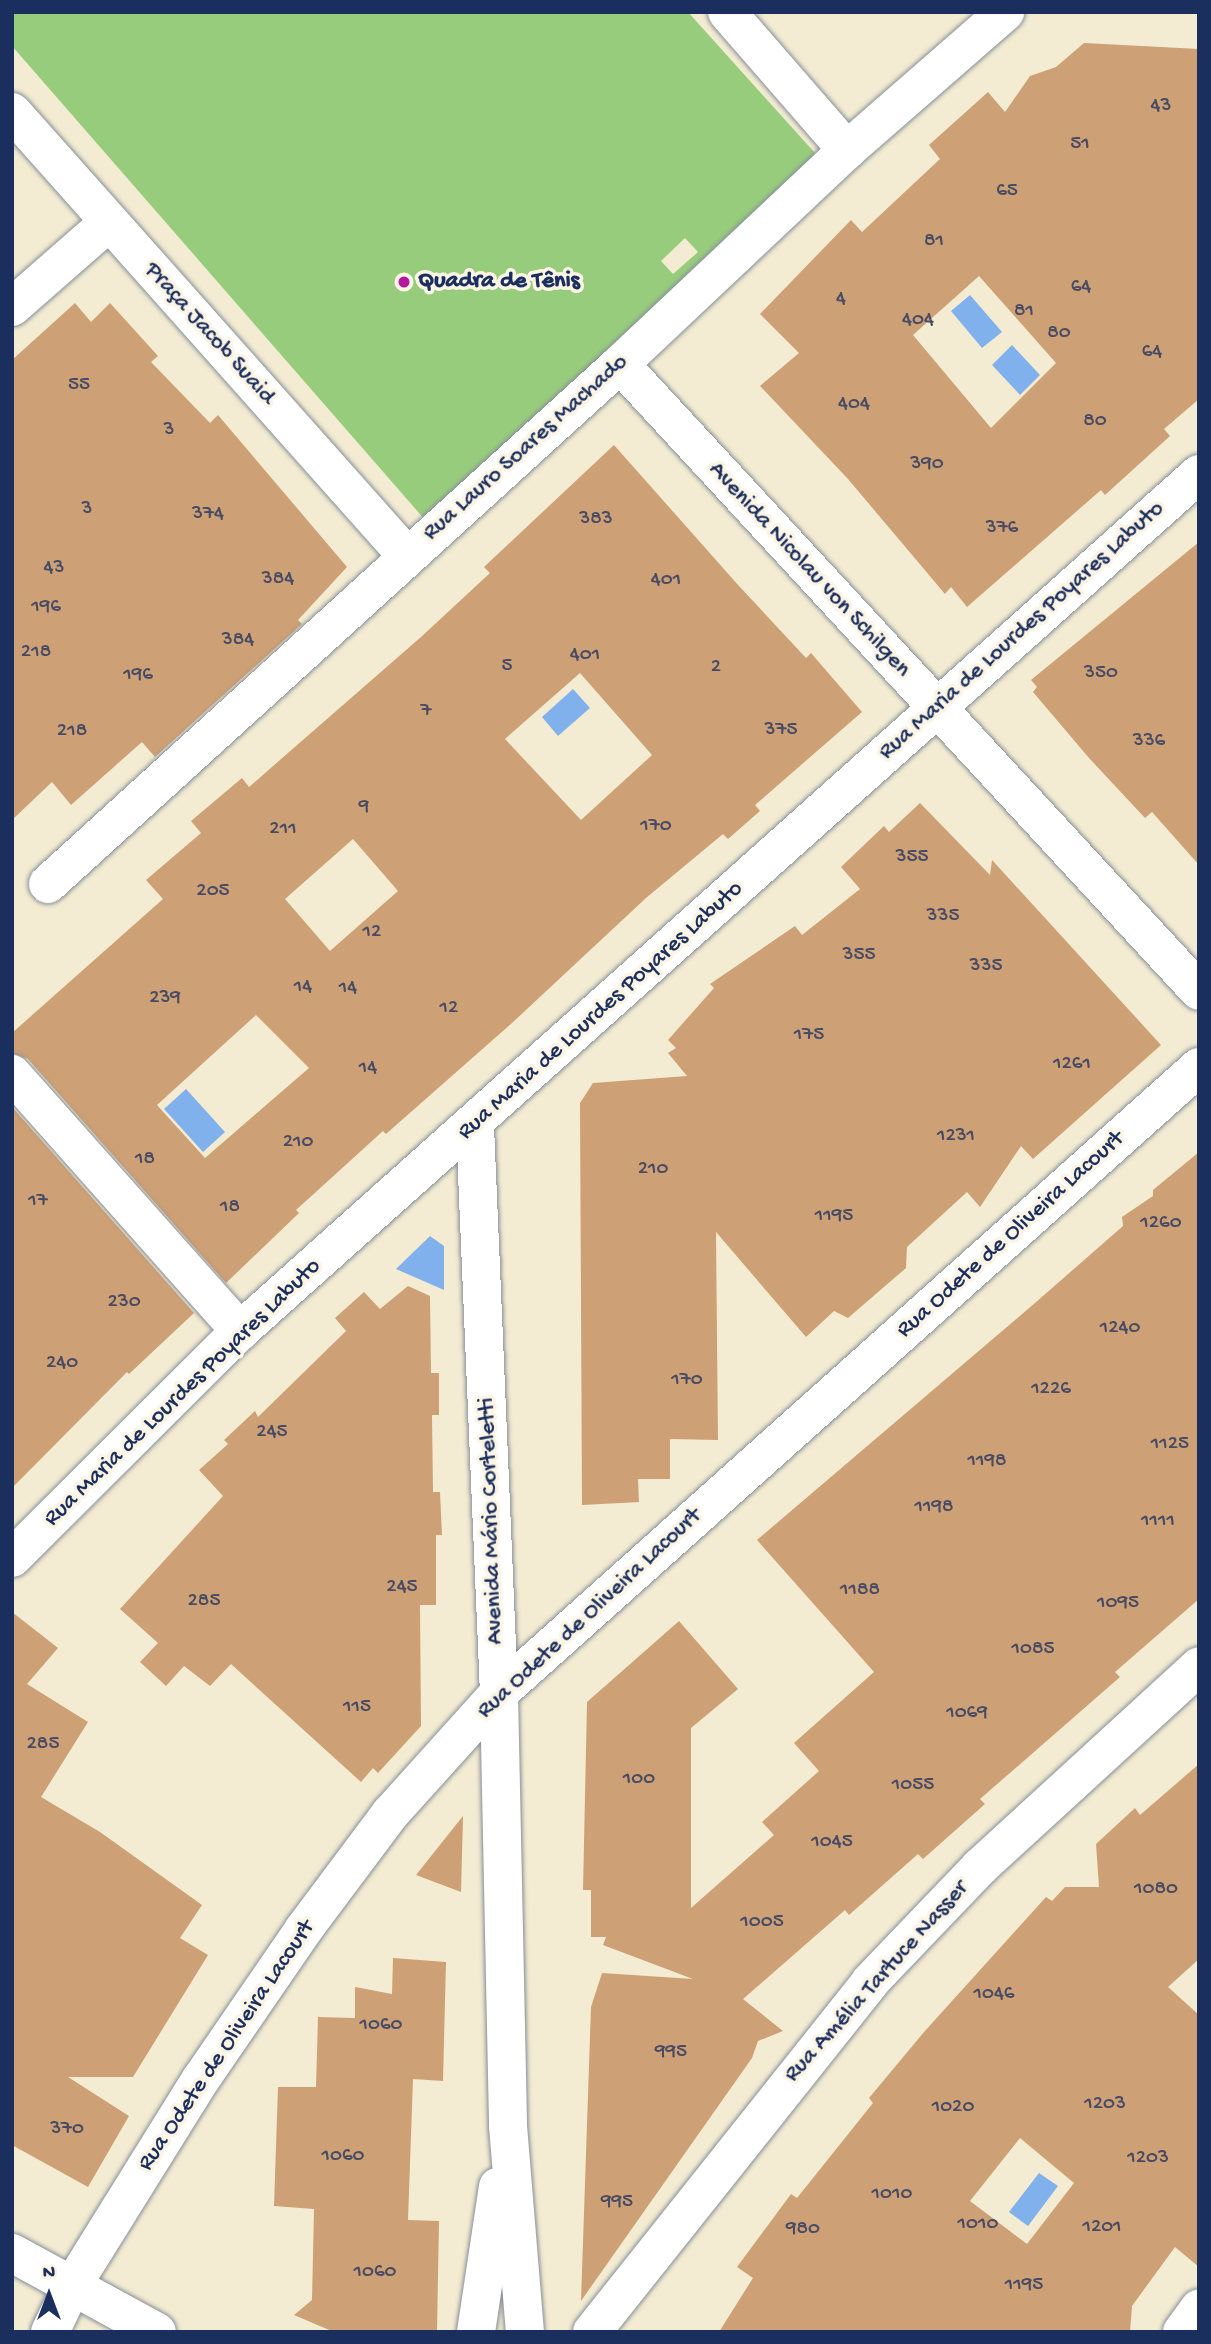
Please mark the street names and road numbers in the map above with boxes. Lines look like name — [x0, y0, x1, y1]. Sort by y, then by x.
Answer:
street label: Praça Jacob Suaid — [137, 257, 281, 411]
street label: Rua Lauro Soares Machado — [418, 348, 634, 548]
street label: Avenida Nicolau von Schilgen — [702, 456, 916, 684]
street label: Rua Maria de Lourdes Poyares Labuto — [873, 495, 1171, 767]
street label: Rua Maria de Lourdes Poyares Labuto — [452, 875, 750, 1147]
street label: Rua Odete de Oliveira Lacourt — [891, 1125, 1131, 1345]
street label: Rua Maria de Lourdes Poyares Labuto — [38, 1253, 328, 1533]
street label: Avenida Mário Corteletti — [473, 1397, 511, 1645]
street label: Rua Odete de Oliveira Lacourt — [472, 1502, 708, 1726]
street label: Rua Amélia Tartuce Nasser — [779, 1875, 975, 2089]
street label: Rua Odete de Oliveira Lacourt — [132, 1915, 322, 2177]

